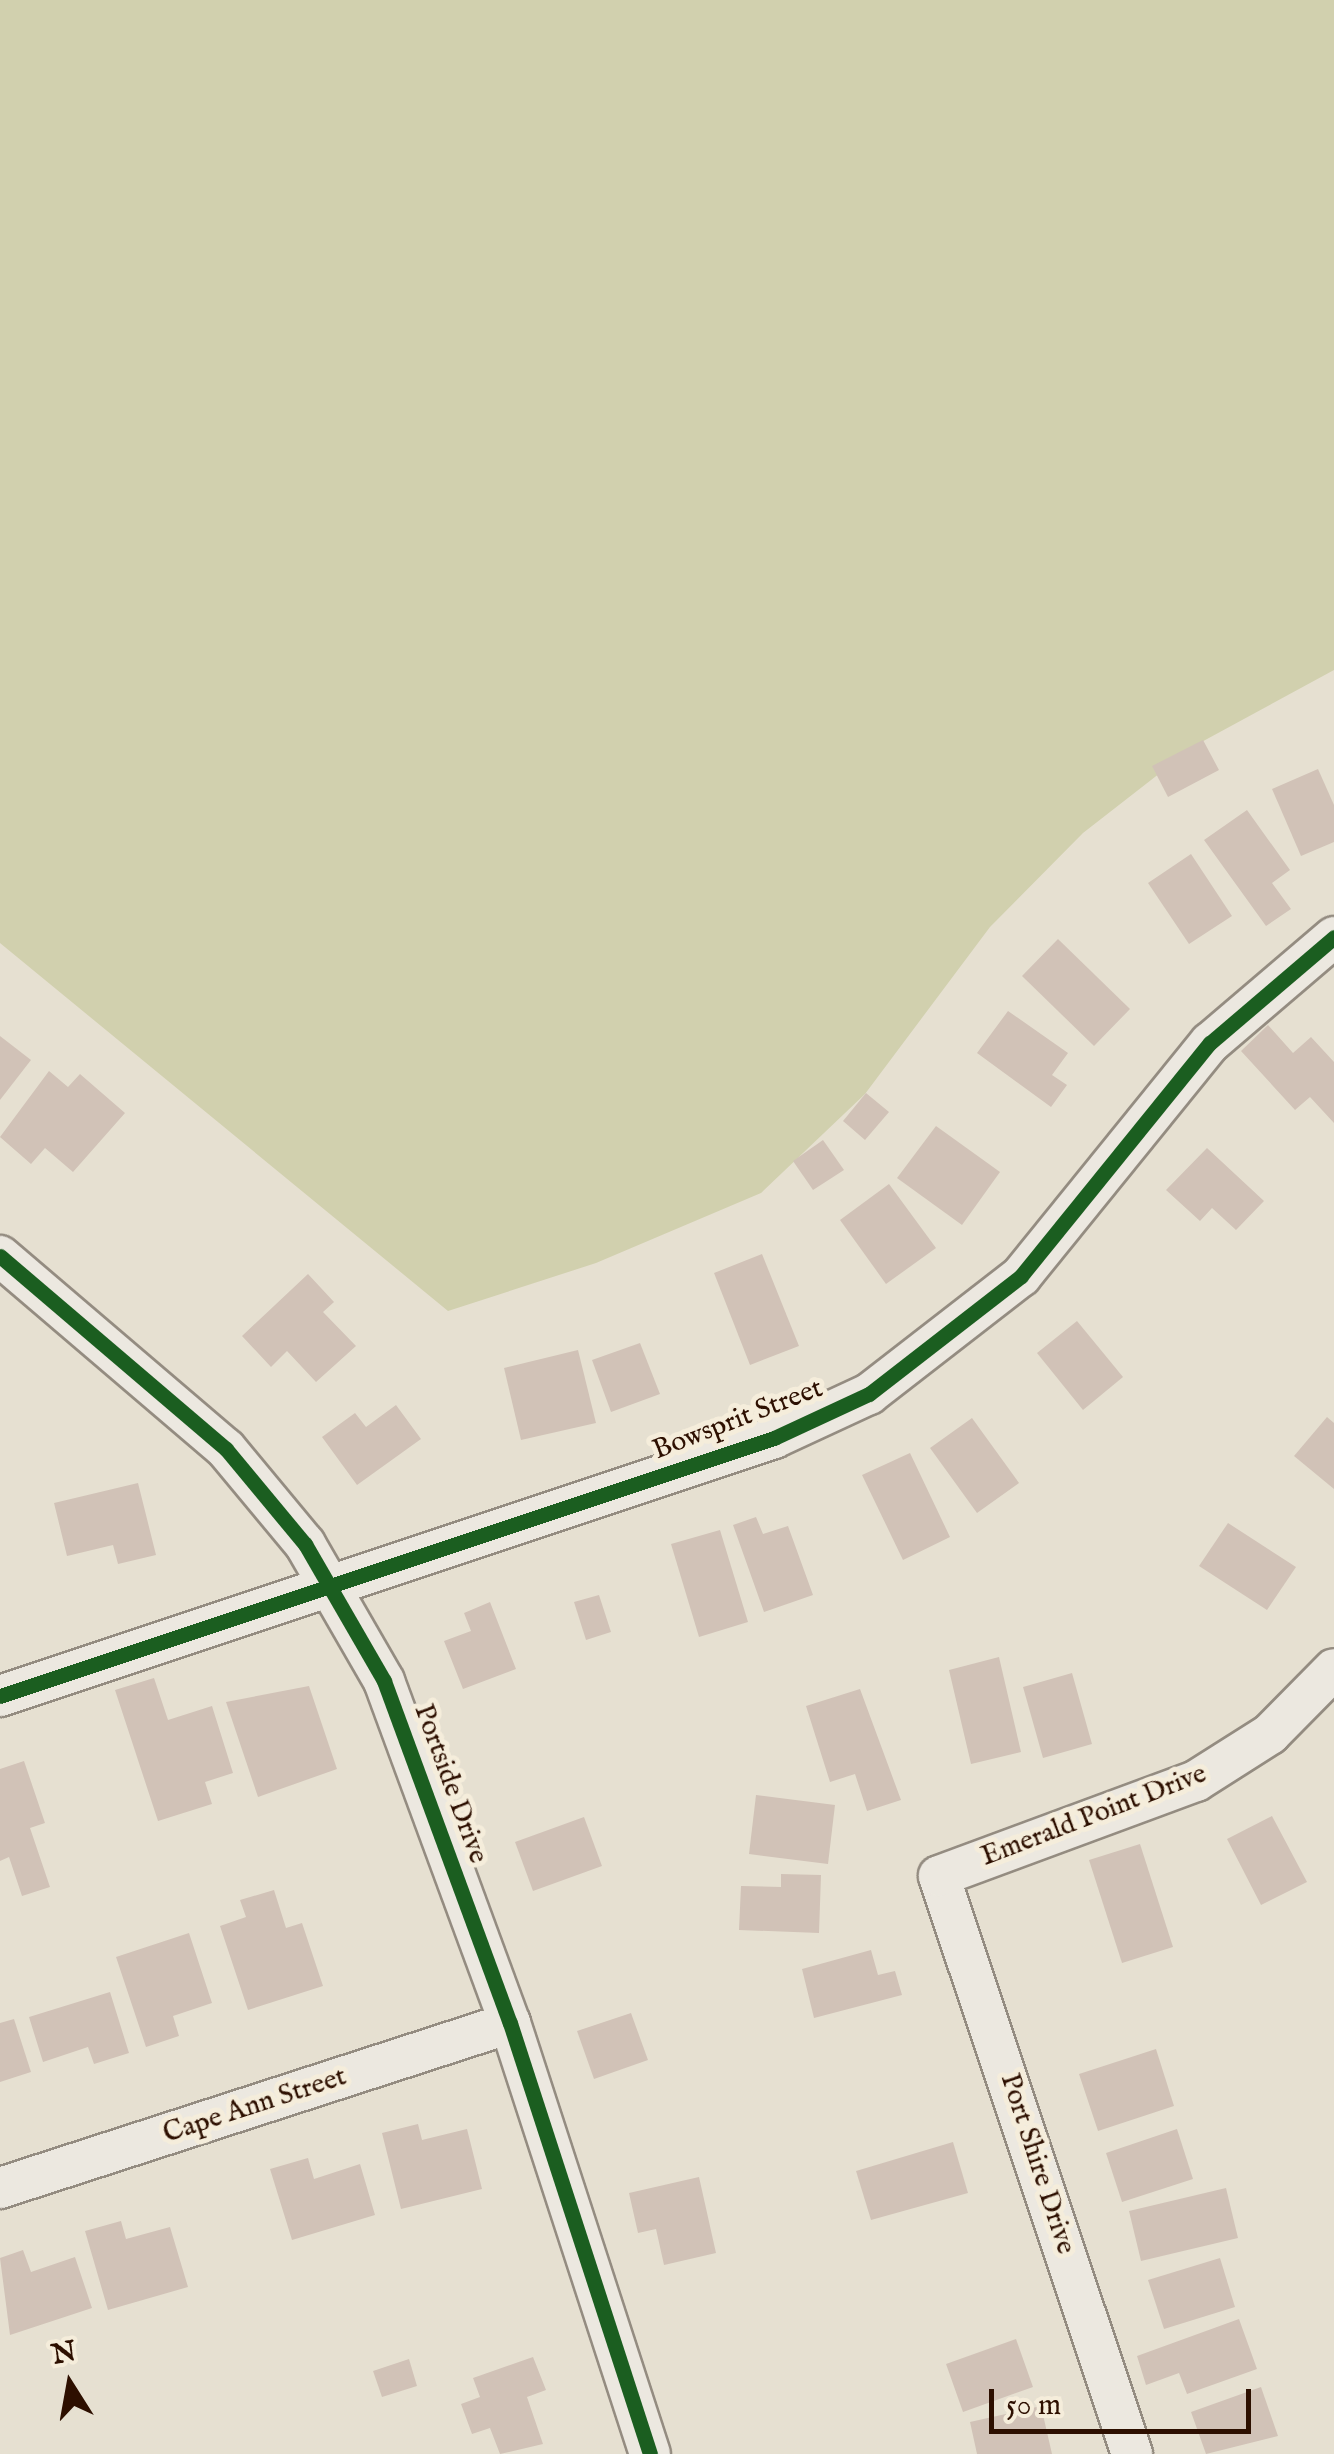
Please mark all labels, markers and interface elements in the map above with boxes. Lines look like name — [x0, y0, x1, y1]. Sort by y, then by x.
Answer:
street label: Bowsprit Street — [648, 1372, 828, 1468]
street label: Portside Drive — [406, 1700, 494, 1868]
street label: Emerald Point Drive — [977, 1758, 1211, 1874]
street label: Cape Ann Street — [159, 2061, 351, 2151]
street label: Port Shire Drive — [992, 2069, 1082, 2259]
north arrow — [20, 2334, 120, 2434]
text: N — [49, 2335, 79, 2374]
scale bar — [994, 2369, 1256, 2431]
text: 50 m — [1006, 2387, 1061, 2425]

